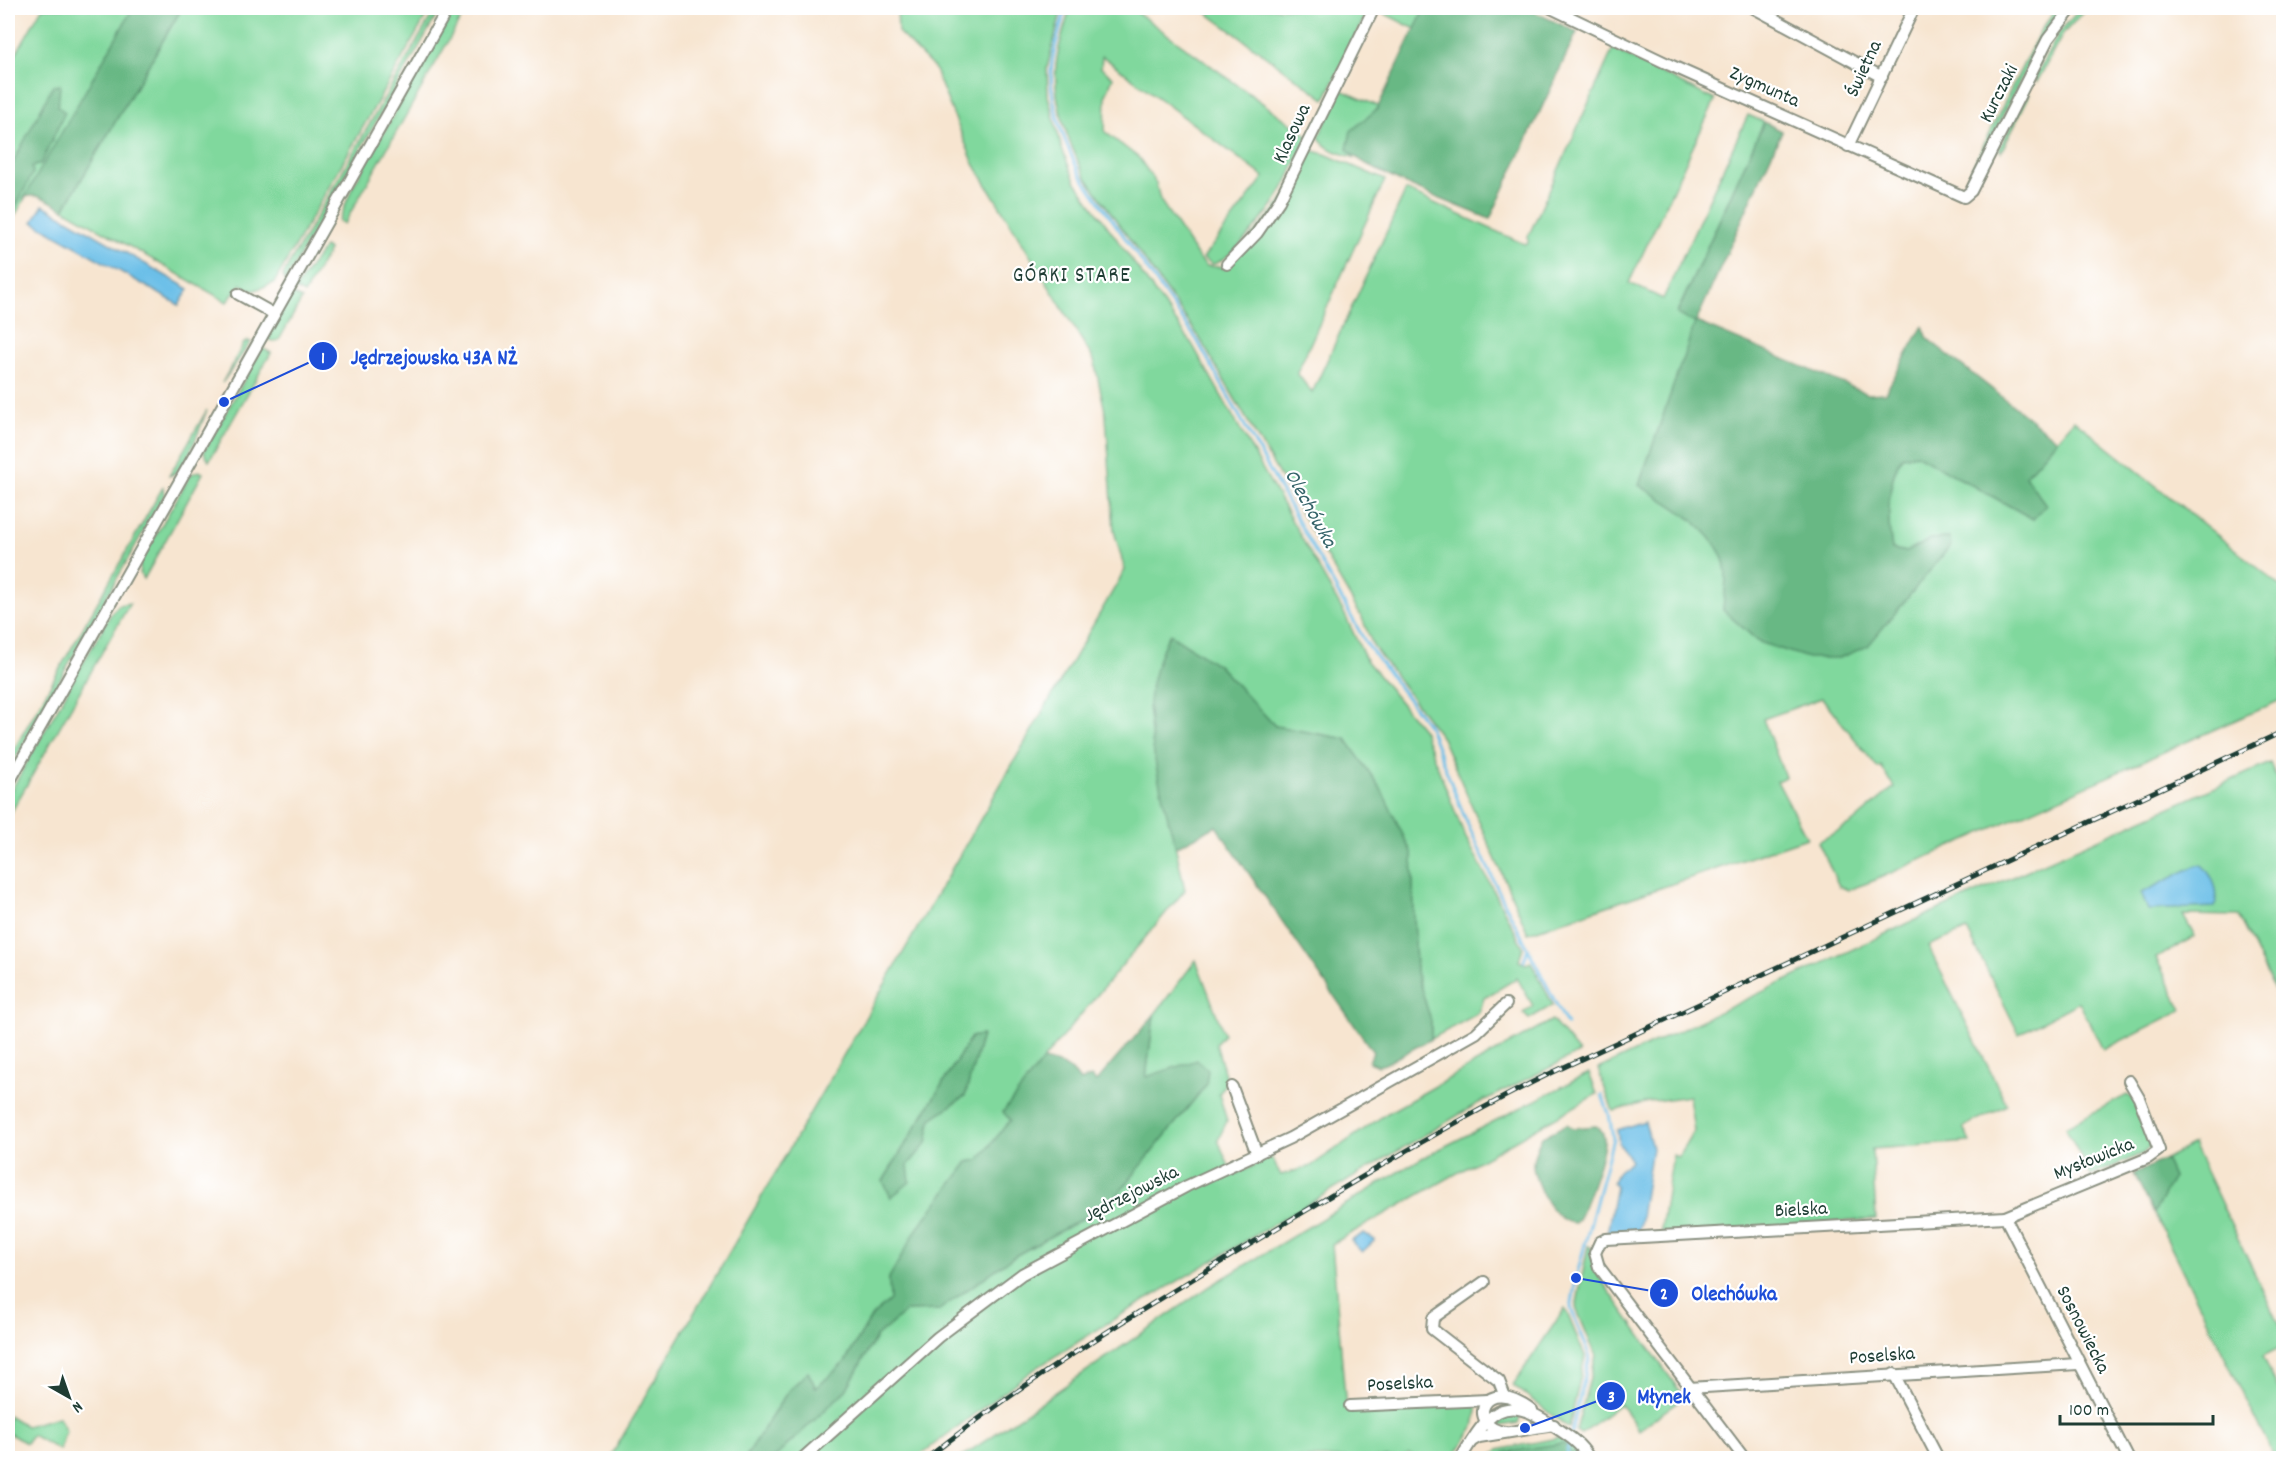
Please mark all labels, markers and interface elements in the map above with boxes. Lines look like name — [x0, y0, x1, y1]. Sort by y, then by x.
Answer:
street label: Świetna — [1840, 36, 1891, 102]
street label: Zygmunta — [1724, 60, 1804, 116]
street label: Kurczaki — [1973, 60, 2027, 128]
street label: Klasowa — [1267, 99, 1319, 168]
district label: GÓRKI STARE — [1013, 262, 1131, 292]
callout: Jędrzejowska 43A NŻ — [308, 337, 529, 376]
text: Jędrzejowska 43A NŻ — [351, 345, 518, 375]
text: 1 — [321, 347, 325, 372]
water label: Olechówka — [1275, 464, 1343, 555]
street label: Mysłowicka — [2050, 1131, 2139, 1189]
street label: Jędrzejowska — [1080, 1159, 1184, 1231]
street label: Bielska — [1774, 1196, 1829, 1226]
callout: Olechówka — [1649, 1274, 1789, 1313]
text: Olechówka — [1691, 1281, 1778, 1311]
street label: Sosnowiecka — [2048, 1281, 2116, 1379]
text: 2 — [1660, 1283, 1668, 1308]
street label: Poselska — [1848, 1341, 1916, 1373]
north arrow — [39, 1367, 99, 1427]
street label: Poselska — [1366, 1369, 1434, 1401]
callout: Młynek — [1596, 1376, 1703, 1415]
text: Młynek — [1637, 1384, 1691, 1414]
text: 3 — [1607, 1386, 1615, 1411]
scale bar — [2060, 1388, 2213, 1426]
text: N — [67, 1395, 87, 1418]
text: 100 m — [2069, 1399, 2109, 1424]

